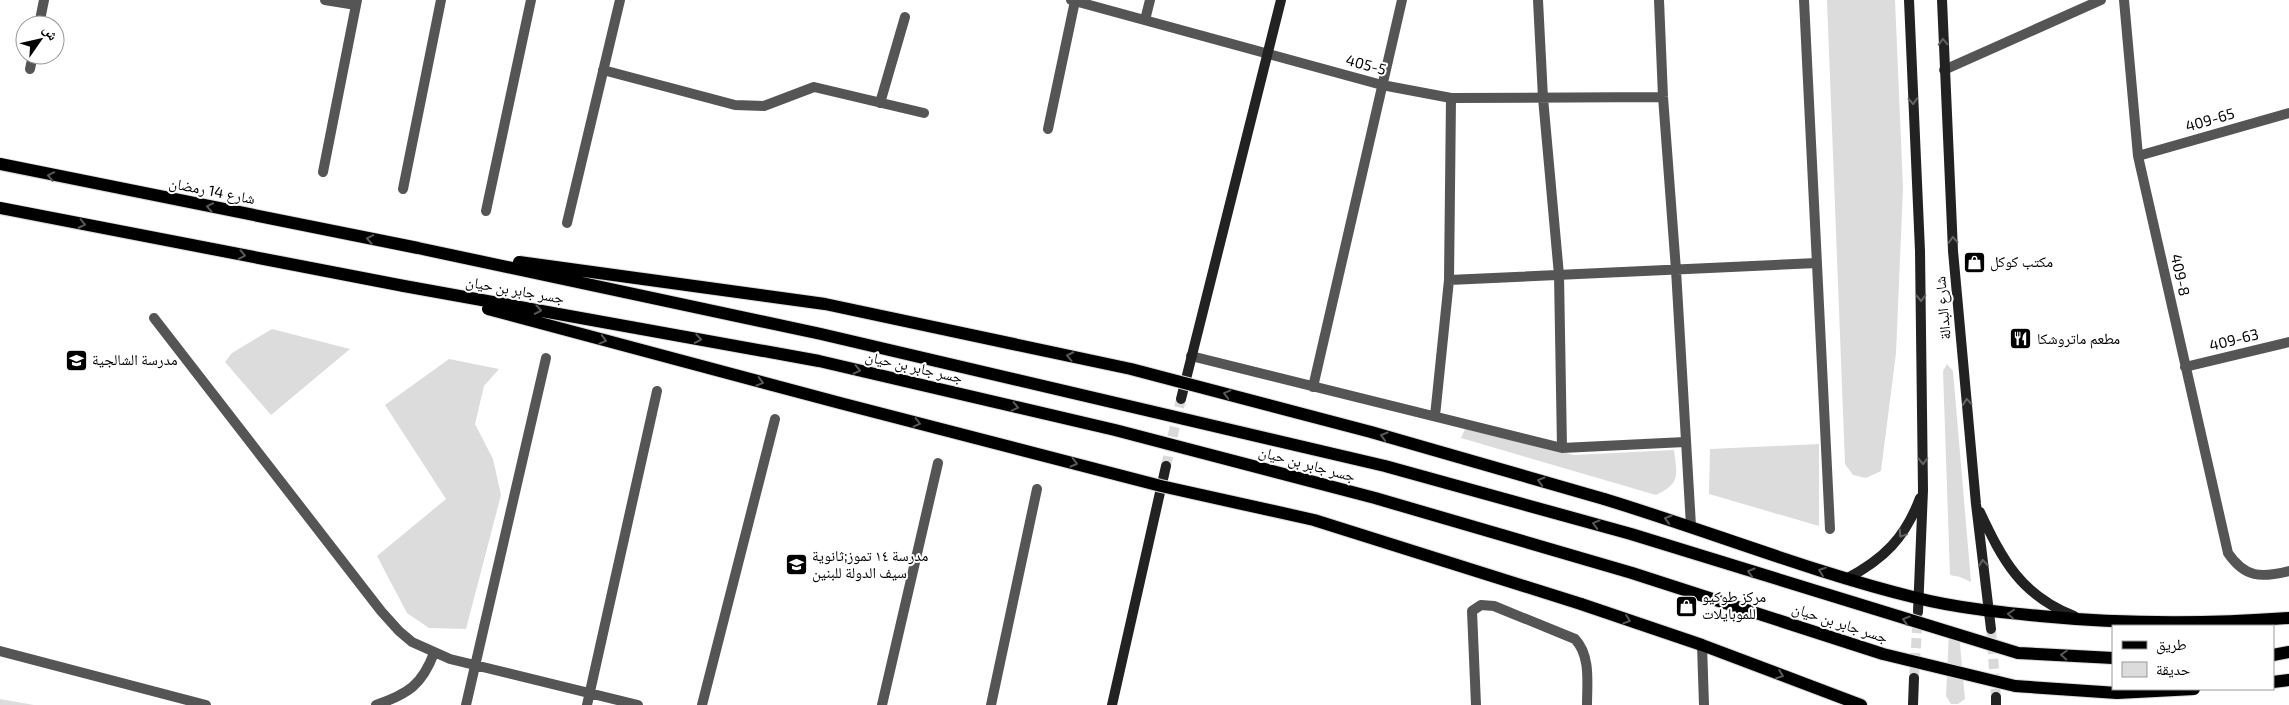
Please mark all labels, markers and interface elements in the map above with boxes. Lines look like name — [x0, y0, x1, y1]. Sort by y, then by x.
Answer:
north arrow — [15, 15, 65, 65]
text: ش — [39, 22, 62, 44]
one-way arrow — [1938, 38, 1948, 46]
street label: 405-5 — [1344, 50, 1388, 78]
one-way arrow — [1907, 97, 1918, 105]
street label: 409-65 — [2183, 103, 2236, 135]
one-way arrow — [46, 171, 55, 181]
street label: شارع 14 رمضان — [167, 173, 257, 209]
one-way arrow — [206, 203, 215, 213]
one-way arrow — [78, 219, 86, 229]
one-way arrow — [365, 234, 374, 244]
one-way arrow — [1947, 235, 1958, 243]
one-way arrow — [237, 249, 246, 260]
shop icon: مكتب كوكل — [1962, 250, 1986, 274]
place label: مكتب كوكل — [1990, 252, 2053, 272]
street label: 409-8 — [2168, 252, 2194, 298]
street label: جسر جابر بن حيان — [464, 272, 566, 309]
street label: شارع البدالة — [1930, 275, 1956, 341]
one-way arrow — [1916, 295, 1926, 303]
one-way arrow — [533, 305, 542, 315]
street label: 409-63 — [2207, 324, 2260, 354]
restaurant icon: مطعم ماتروشكا — [2009, 327, 2033, 351]
place label: مطعم ماتروشكا — [2037, 329, 2120, 349]
one-way arrow — [598, 334, 606, 344]
one-way arrow — [693, 334, 702, 344]
street label: جسر جابر بن حيان — [863, 346, 965, 388]
school or university icon: مدرسة الشالجية — [64, 348, 88, 372]
place label: مدرسة الشالجية — [92, 350, 178, 369]
one-way arrow — [1065, 351, 1074, 362]
one-way arrow — [853, 364, 862, 375]
one-way arrow — [755, 376, 764, 387]
one-way arrow — [1224, 390, 1232, 400]
one-way arrow — [1961, 397, 1972, 405]
one-way arrow — [1011, 401, 1020, 412]
one-way arrow — [912, 417, 921, 428]
one-way arrow — [1380, 431, 1389, 442]
street label: جسر جابر بن حيان — [1256, 441, 1358, 487]
one-way arrow — [1070, 457, 1079, 468]
one-way arrow — [1918, 458, 1928, 465]
one-way arrow — [1536, 476, 1545, 487]
one-way arrow — [1664, 514, 1672, 524]
one-way arrow — [1592, 520, 1600, 530]
one-way arrow — [1899, 528, 1908, 537]
place label: مدرسة ١٤ تموز;ثانوية سيف الدولة للبنين — [812, 546, 928, 583]
school or university icon: مدرسة ١٤ تموز;ثانوية سيف الدولة للبنين — [784, 553, 808, 577]
one-way arrow — [1978, 559, 1989, 567]
one-way arrow — [1748, 567, 1756, 577]
one-way arrow — [1818, 567, 1826, 577]
place label: مركز طوكيو للموبايلات — [1702, 587, 1766, 623]
shop icon: مركز طوكيو للموبايلات — [1674, 594, 1698, 618]
street label: جسر جابر بن حيان — [1790, 598, 1891, 648]
one-way arrow — [2007, 608, 2015, 619]
one-way arrow — [1623, 614, 1631, 624]
one-way arrow — [1903, 615, 1911, 625]
legend — [2112, 625, 2274, 690]
text: طريق — [2156, 635, 2187, 655]
one-way arrow — [2060, 650, 2068, 661]
text: حديقة — [2156, 660, 2191, 678]
one-way arrow — [1776, 669, 1784, 679]

